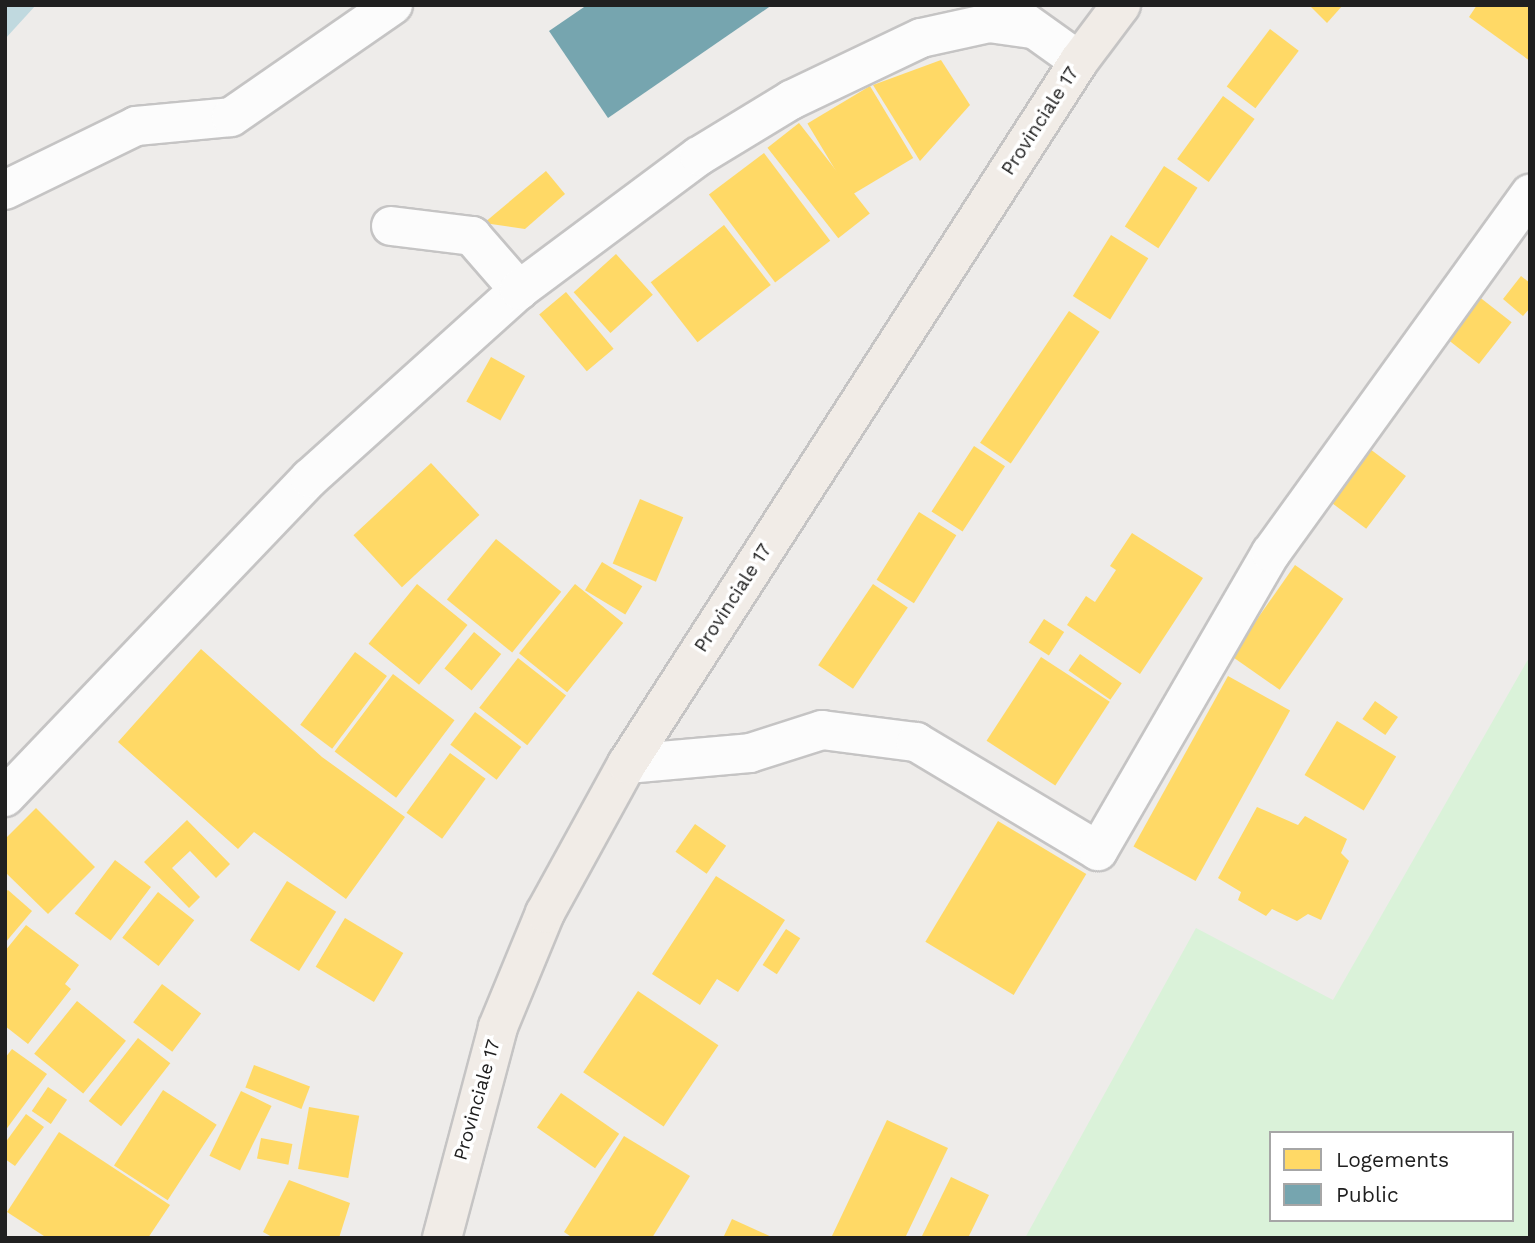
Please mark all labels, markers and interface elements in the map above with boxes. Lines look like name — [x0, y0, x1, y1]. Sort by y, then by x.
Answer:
street label: Provinciale 17 — [996, 62, 1084, 180]
street label: Provinciale 17 — [689, 539, 777, 657]
street label: Provinciale 17 — [449, 1037, 505, 1163]
legend — [1269, 1131, 1514, 1222]
text: Logements — [1336, 1147, 1449, 1172]
text: Public — [1336, 1182, 1399, 1207]

